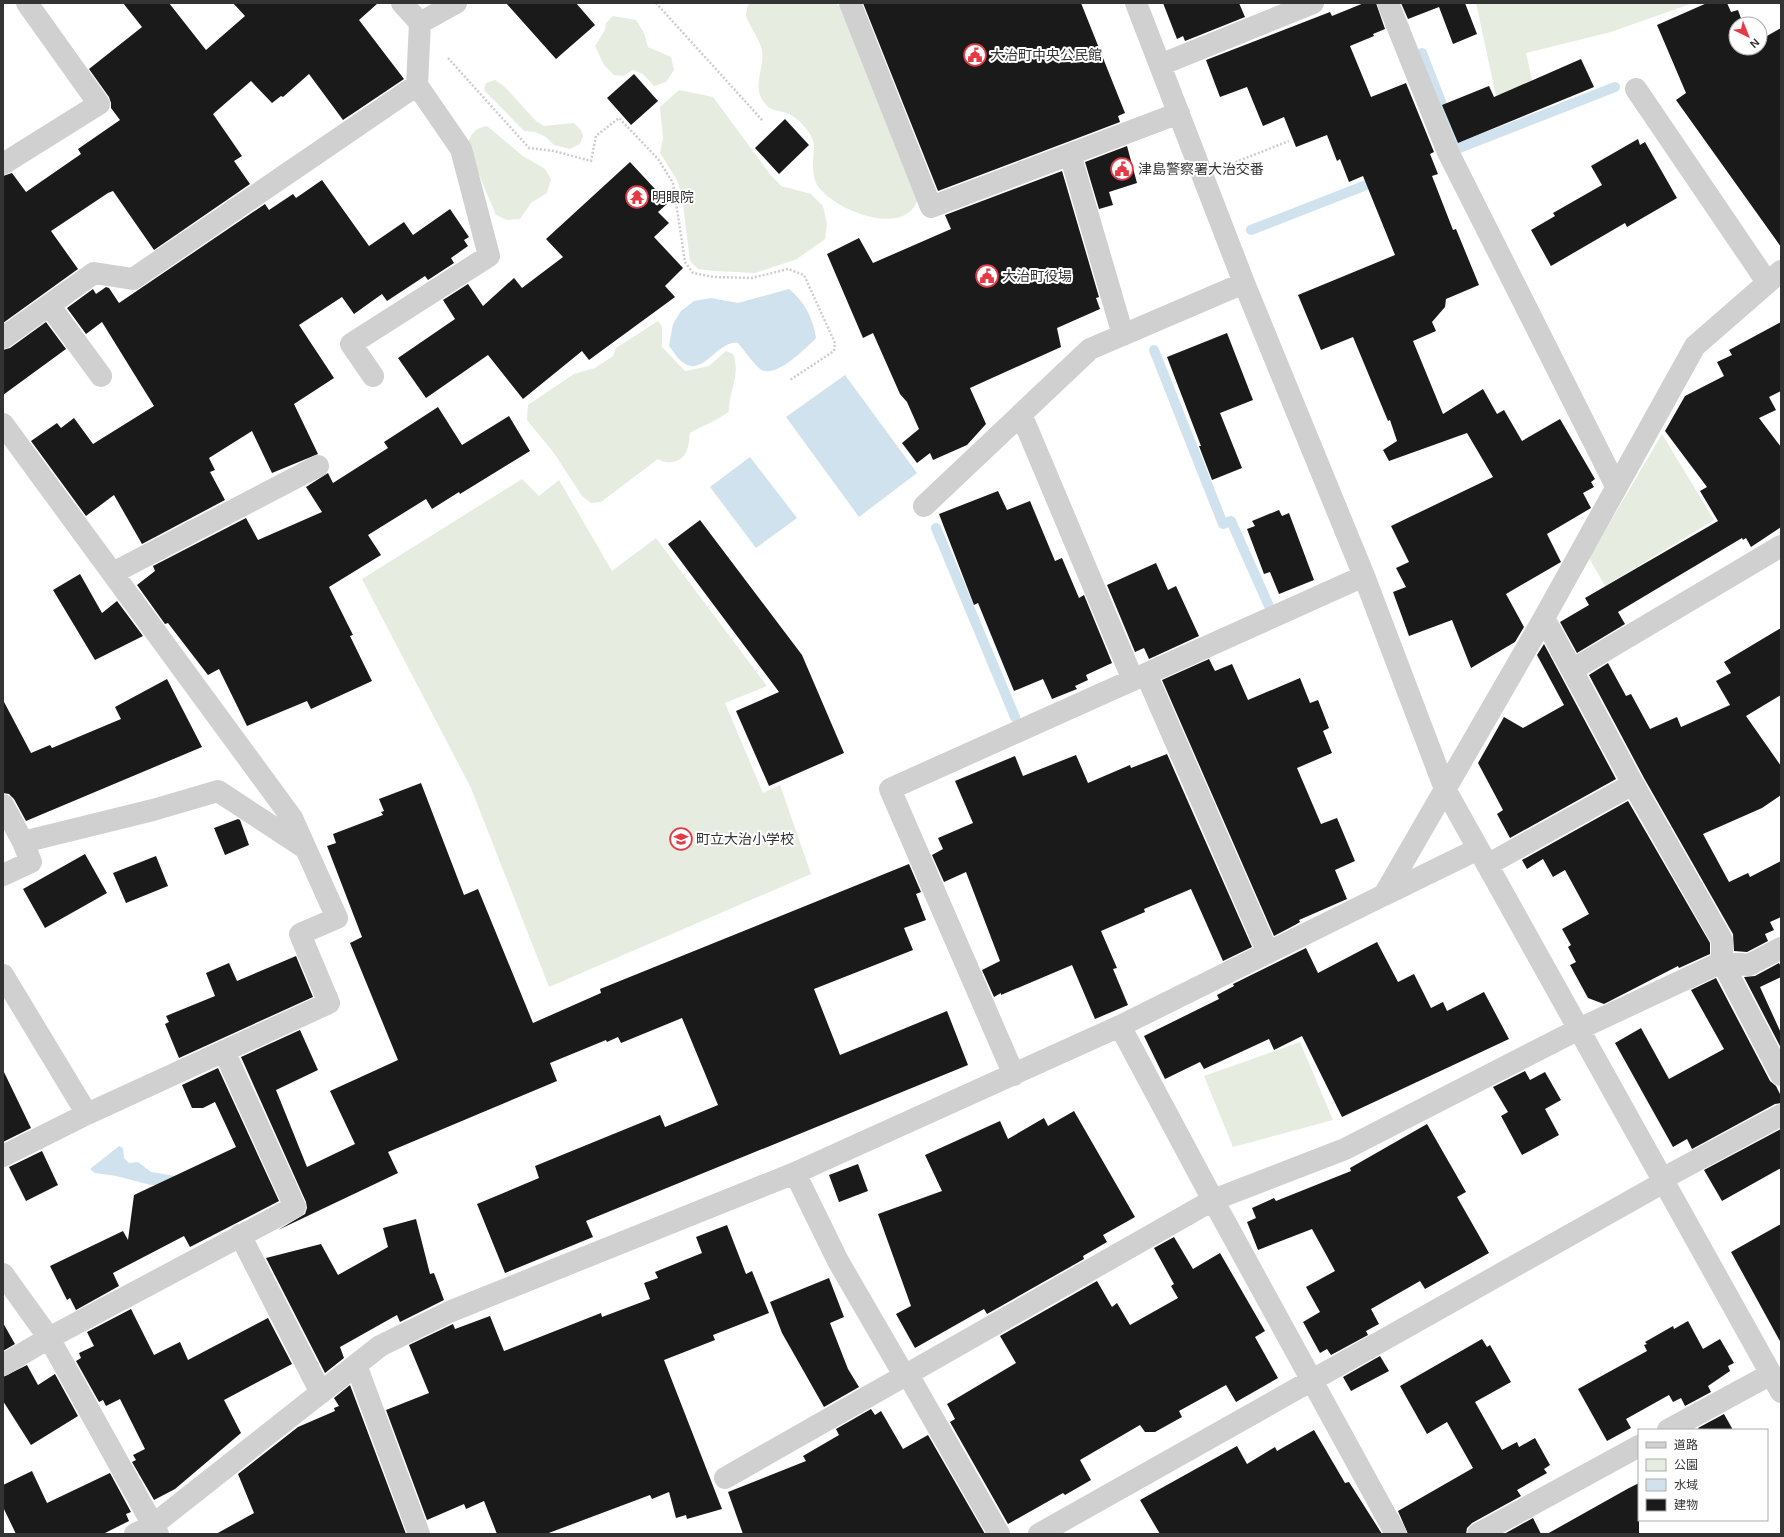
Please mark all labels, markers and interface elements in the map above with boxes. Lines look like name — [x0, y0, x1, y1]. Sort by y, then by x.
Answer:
north arrow — [1728, 16, 1768, 56]
text: N — [1748, 36, 1762, 50]
public building icon: 大治町中央公民館 — [962, 42, 988, 68]
place label: 大治町中央公民館 — [990, 47, 1102, 63]
public building icon: 津島警察署大治交番 — [1109, 156, 1135, 182]
place label: 津島警察署大治交番 — [1138, 161, 1264, 177]
temple icon: 明眼院 — [624, 184, 650, 210]
place label: 明眼院 — [652, 189, 694, 205]
public building icon: 大治町役場 — [974, 263, 1000, 289]
place label: 大治町役場 — [1002, 268, 1072, 284]
school or university icon: 町立大治小学校 — [668, 826, 694, 852]
place label: 町立大治小学校 — [696, 831, 794, 847]
legend — [1638, 1429, 1768, 1521]
text: 道路 — [1674, 1438, 1698, 1452]
text: 公園 — [1674, 1458, 1698, 1472]
text: 水域 — [1674, 1478, 1698, 1492]
text: 建物 — [1674, 1498, 1698, 1512]

